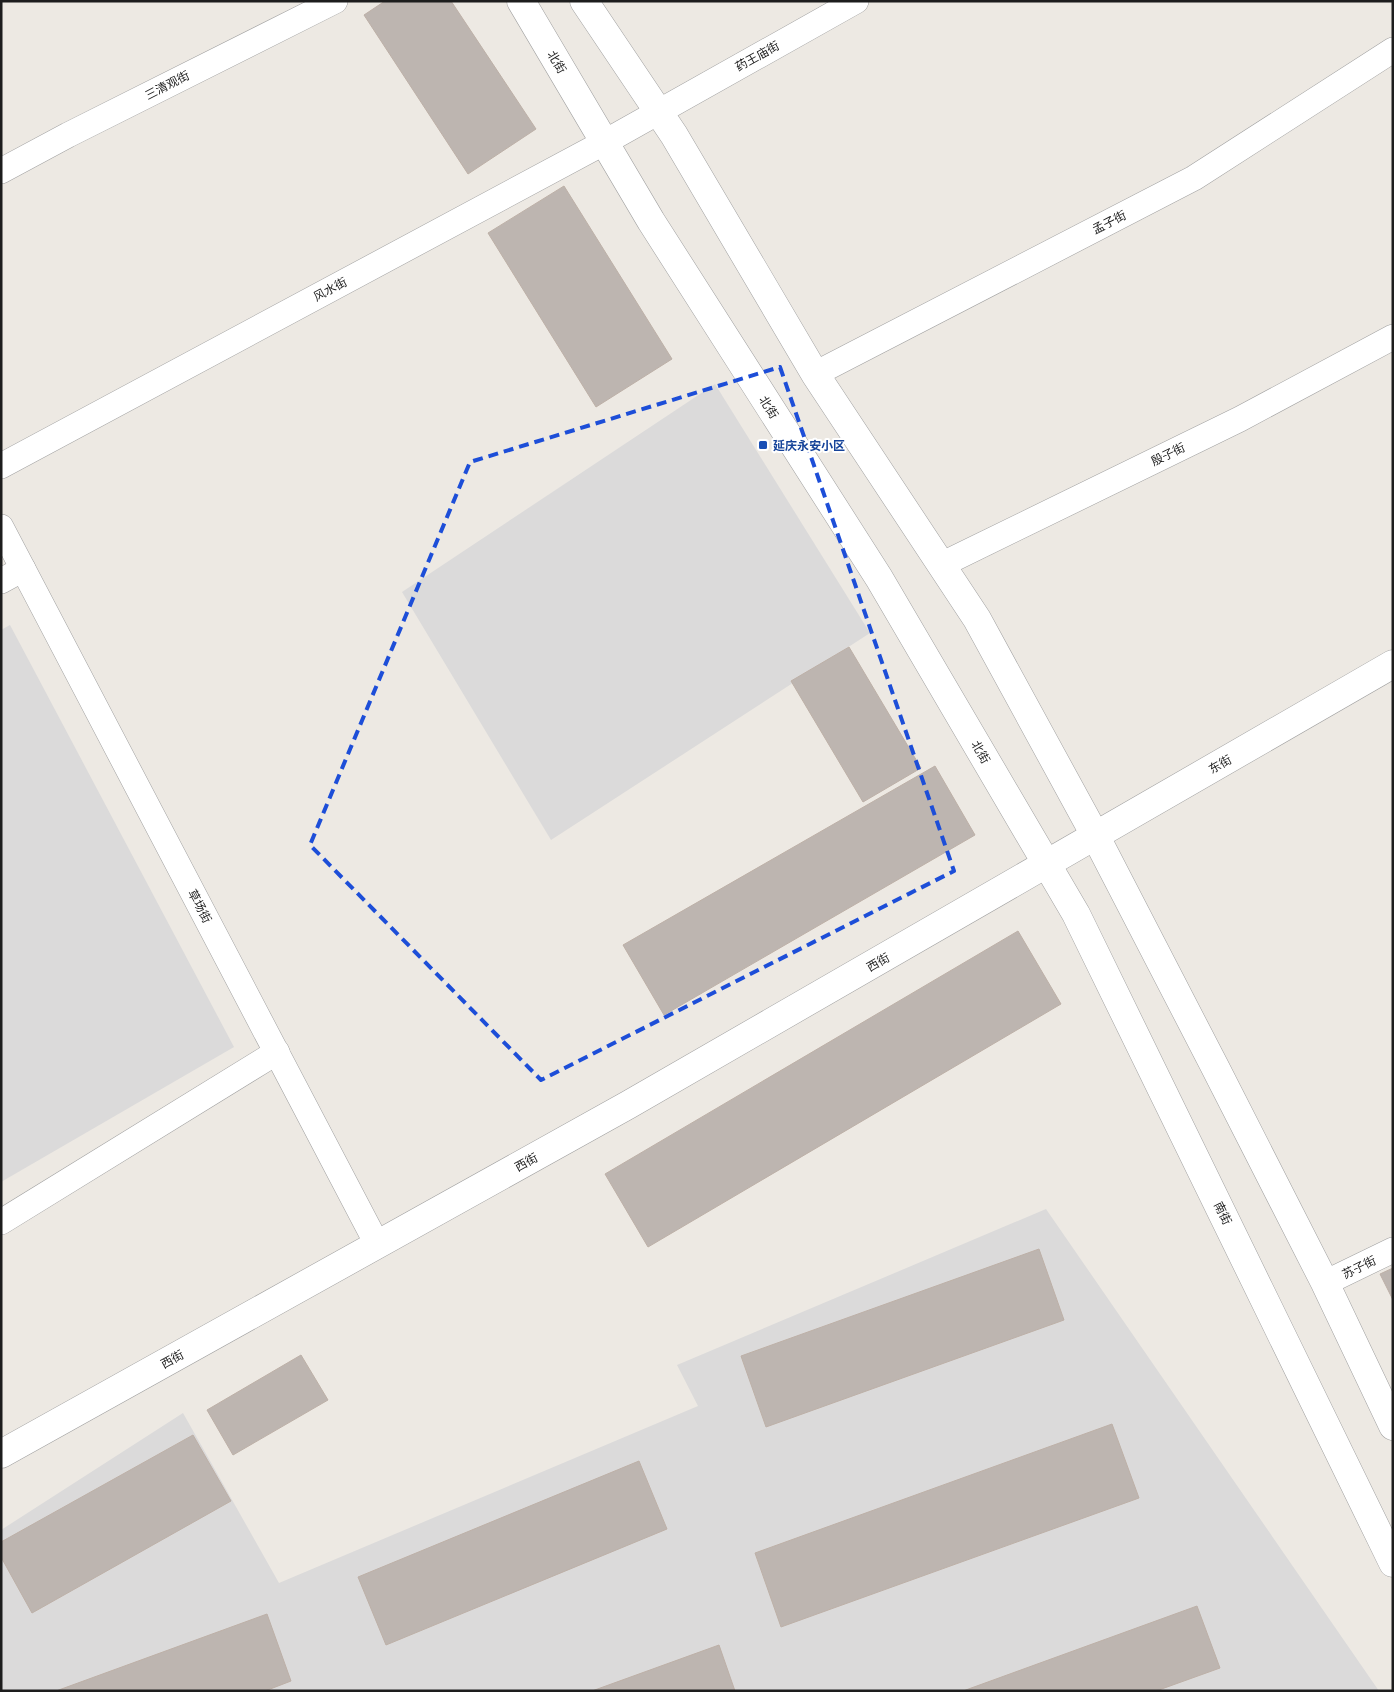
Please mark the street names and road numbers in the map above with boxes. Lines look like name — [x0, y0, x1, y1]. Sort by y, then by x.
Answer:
street label: 药王庙街 — [732, 37, 782, 75]
street label: 北街 — [544, 47, 570, 77]
street label: 三清观街 — [142, 67, 192, 103]
street label: 孟子街 — [1089, 206, 1129, 238]
street label: 风水街 — [310, 273, 350, 305]
street label: 北街 — [755, 392, 783, 422]
street label: 殷子街 — [1148, 438, 1188, 470]
street label: 北街 — [968, 737, 994, 767]
street label: 东街 — [1205, 751, 1235, 777]
street label: 草场街 — [184, 886, 216, 926]
street label: 西街 — [863, 949, 893, 975]
street label: 西街 — [511, 1149, 541, 1175]
street label: 南街 — [1210, 1198, 1236, 1228]
street label: 苏子街 — [1339, 1251, 1379, 1283]
street label: 西街 — [157, 1346, 187, 1372]

